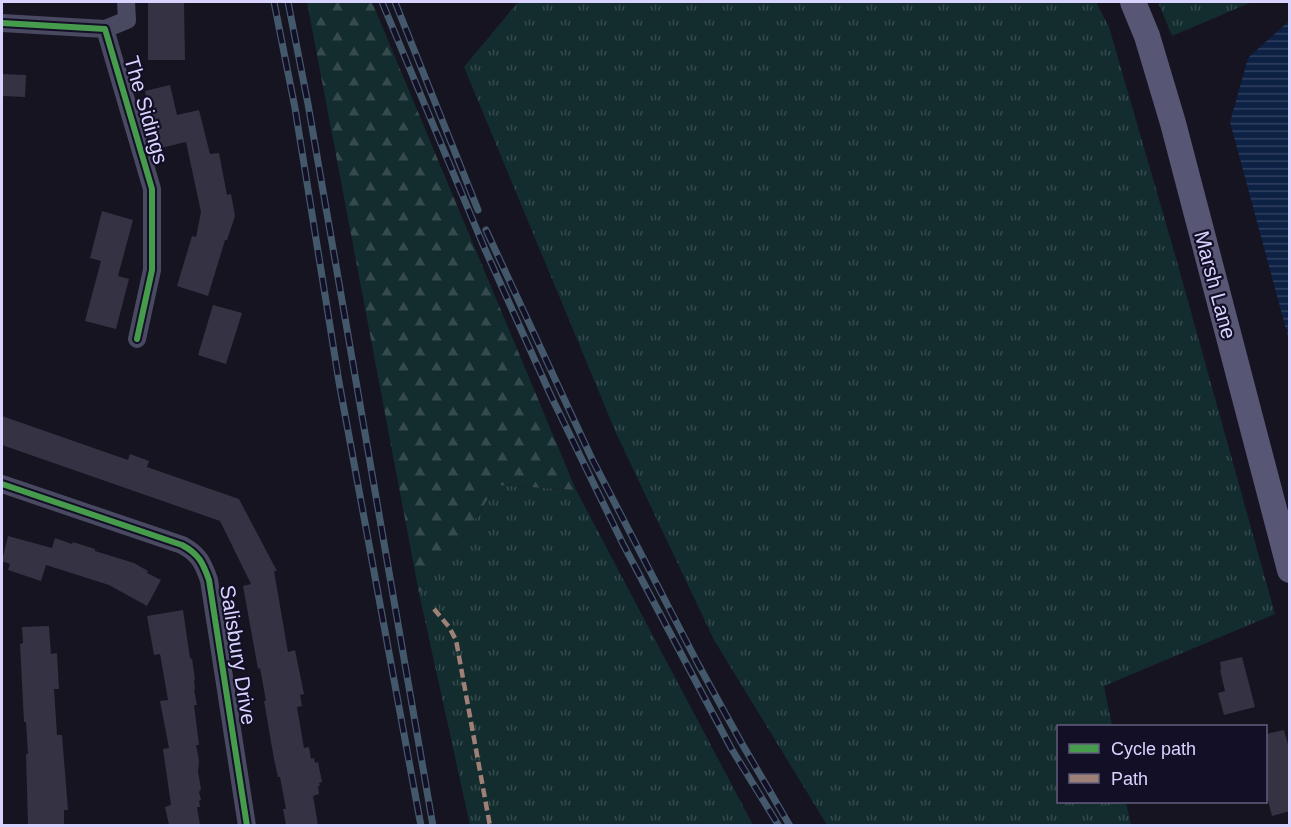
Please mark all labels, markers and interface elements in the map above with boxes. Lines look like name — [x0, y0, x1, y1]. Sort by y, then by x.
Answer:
street label: The Sidings — [120, 53, 173, 166]
street label: Marsh Lane — [1190, 228, 1241, 341]
street label: Salisbury Drive — [216, 583, 261, 726]
legend — [1057, 725, 1267, 803]
text: Cycle path — [1111, 739, 1196, 759]
text: Path — [1111, 769, 1148, 789]

